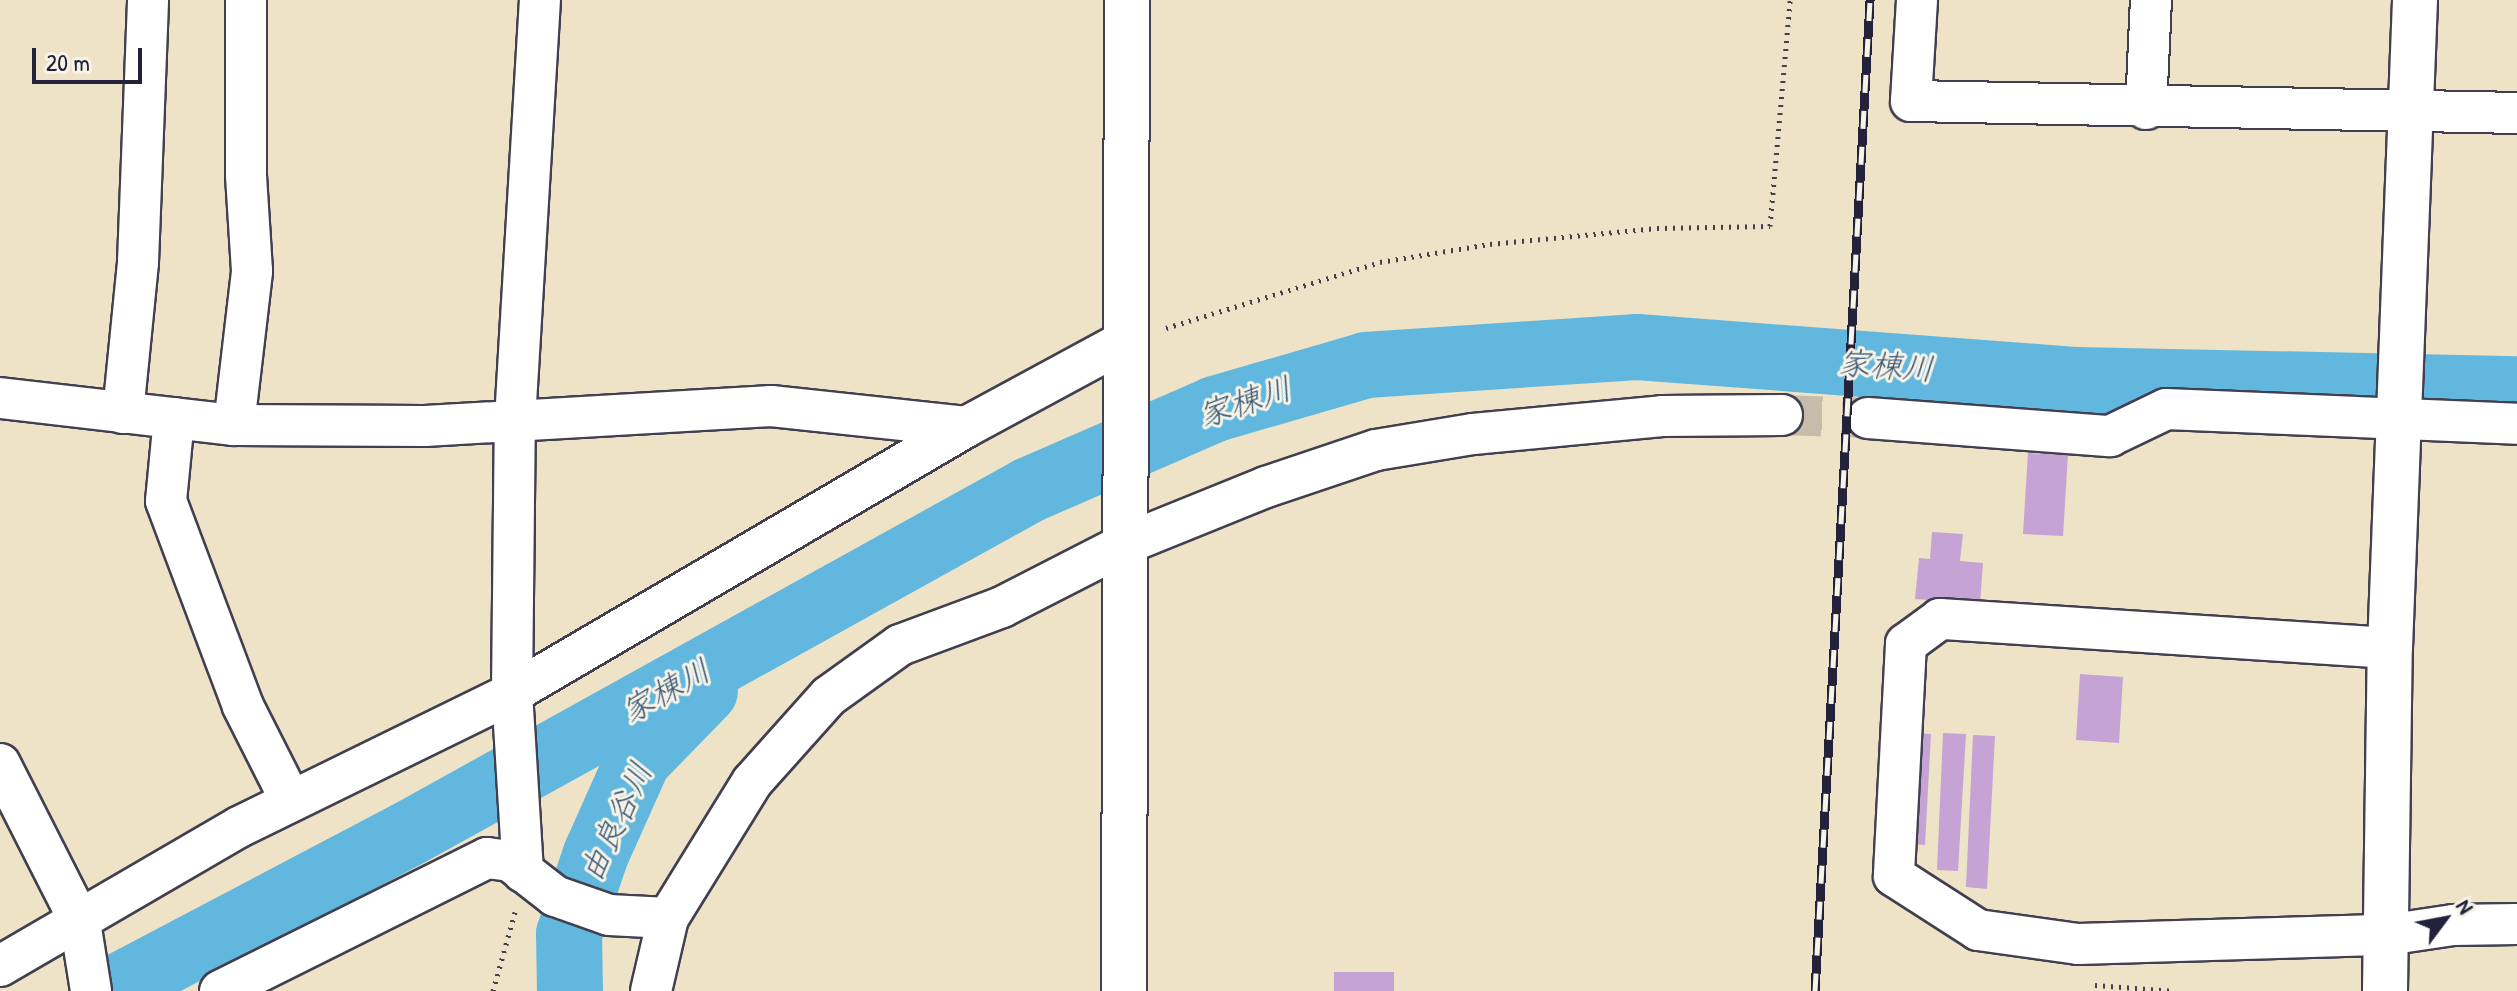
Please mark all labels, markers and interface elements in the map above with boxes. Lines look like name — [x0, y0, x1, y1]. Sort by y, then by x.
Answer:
scale bar — [36, 32, 146, 82]
text: 20 m — [46, 46, 90, 78]
water label: 家棟川 — [1837, 343, 1935, 389]
water label: 家棟川 — [1193, 369, 1297, 435]
water label: 家棟川 — [615, 651, 717, 731]
water label: 由良谷川 — [572, 756, 660, 888]
north arrow — [2405, 879, 2485, 959]
text: N — [2450, 893, 2481, 919]

